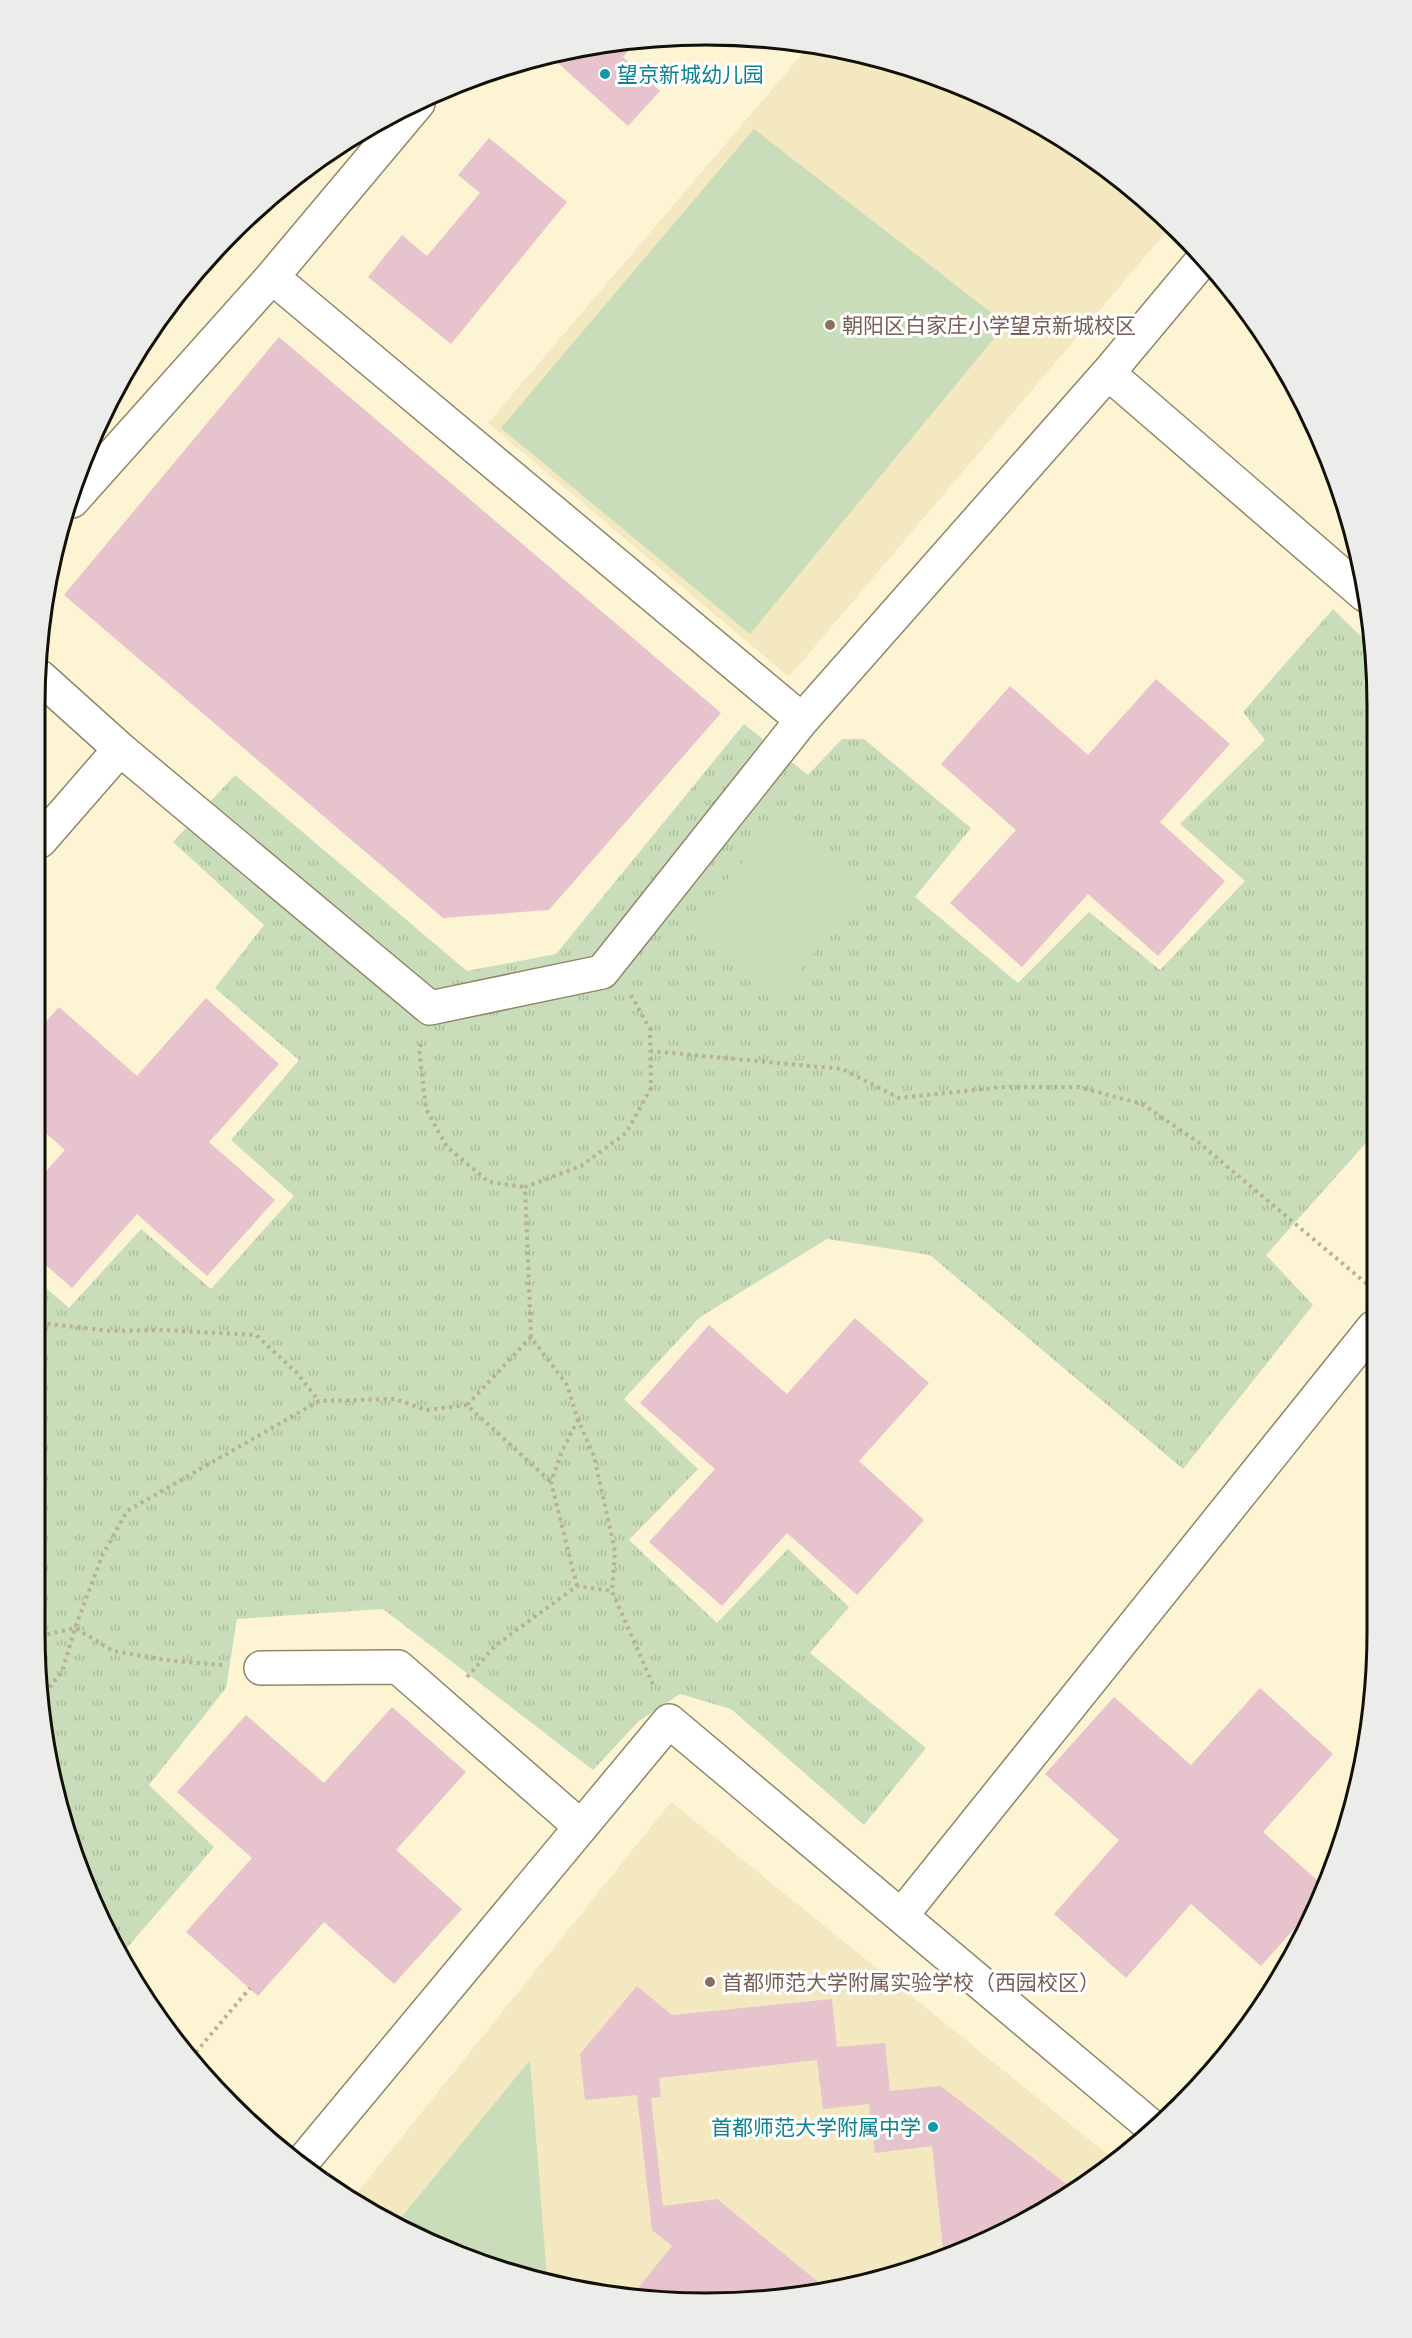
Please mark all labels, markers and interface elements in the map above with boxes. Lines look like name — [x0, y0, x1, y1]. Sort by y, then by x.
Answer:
place label: 望京新城幼儿园 — [617, 60, 764, 88]
marker: 望京新城幼儿园 — [598, 67, 612, 81]
place label: 朝阳区白家庄小学望京新城校区 — [842, 311, 1136, 339]
marker: 朝阳区白家庄小学望京新城校区 — [823, 318, 837, 332]
place label: 首都师范大学附属实验学校（西园校区） — [722, 1968, 1100, 1996]
marker: 首都师范大学附属实验学校（西园校区） — [703, 1975, 717, 1989]
place label: 首都师范大学附属中学 — [711, 2113, 921, 2141]
marker: 首都师范大学附属中学 — [926, 2120, 940, 2134]

